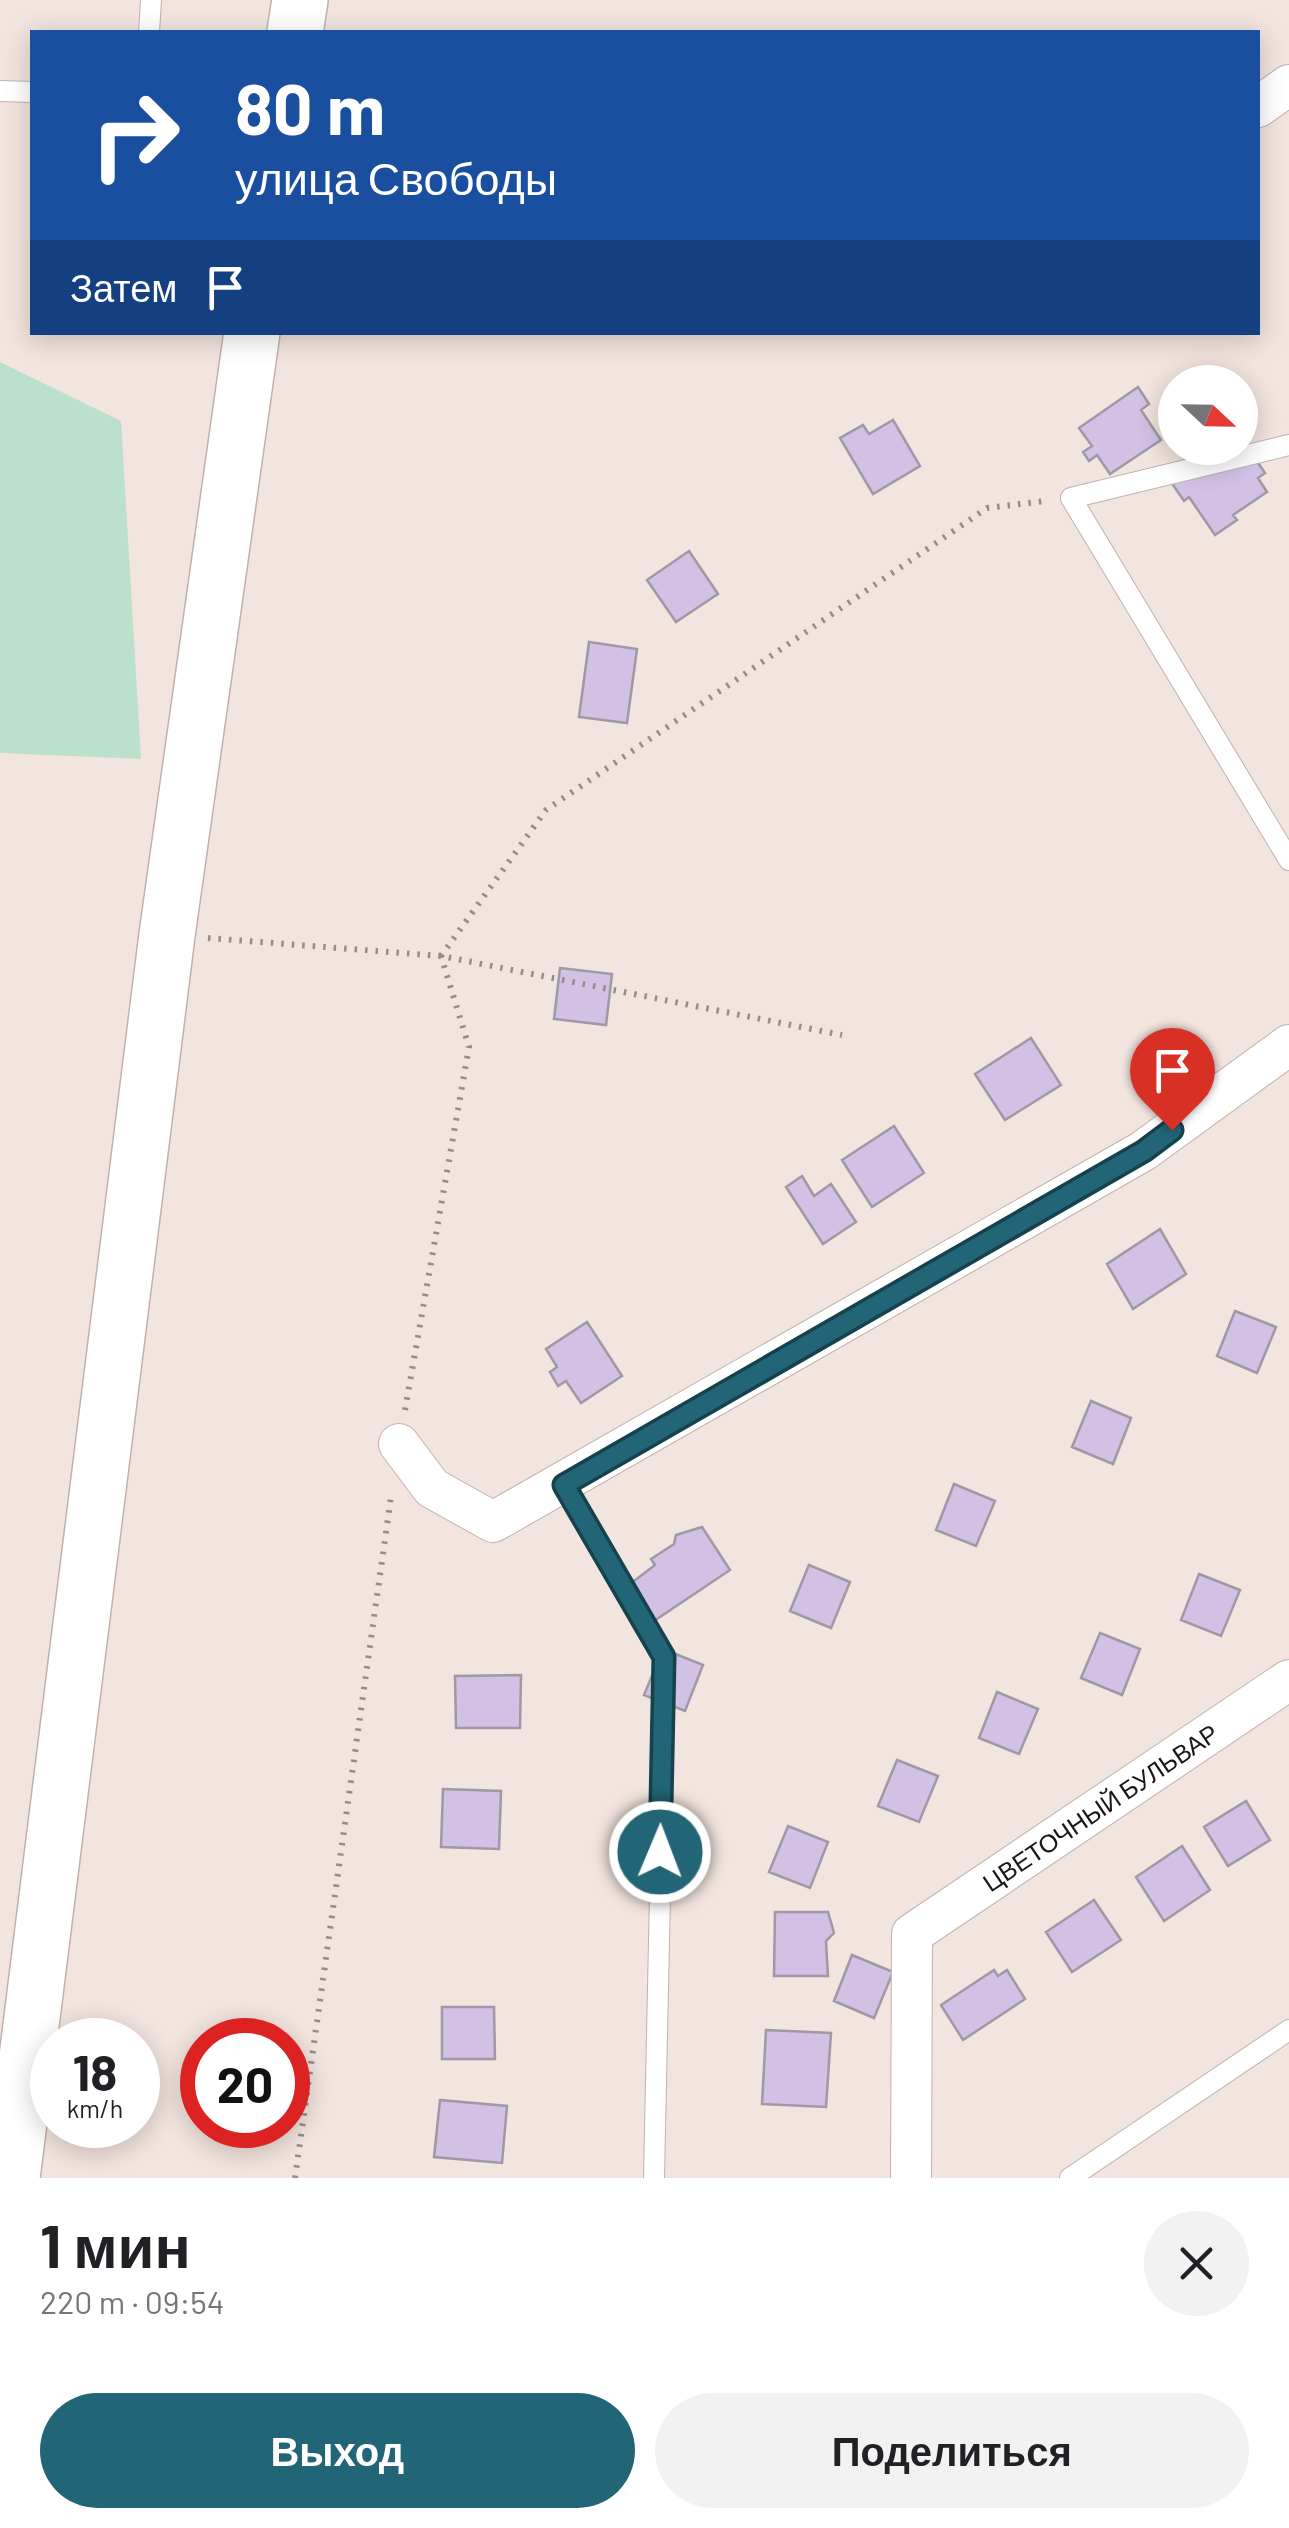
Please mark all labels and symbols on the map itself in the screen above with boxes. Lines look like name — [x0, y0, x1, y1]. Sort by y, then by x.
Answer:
north arrow — [1158, 365, 1258, 465]
pin — [1130, 1028, 1215, 1131]
street label: ЦВЕТОЧНЫЙ БУЛЬВАР — [977, 1717, 1223, 1897]
position arrow — [608, 1800, 712, 1904]
speed limit sign: 20 — [180, 2018, 310, 2148]

